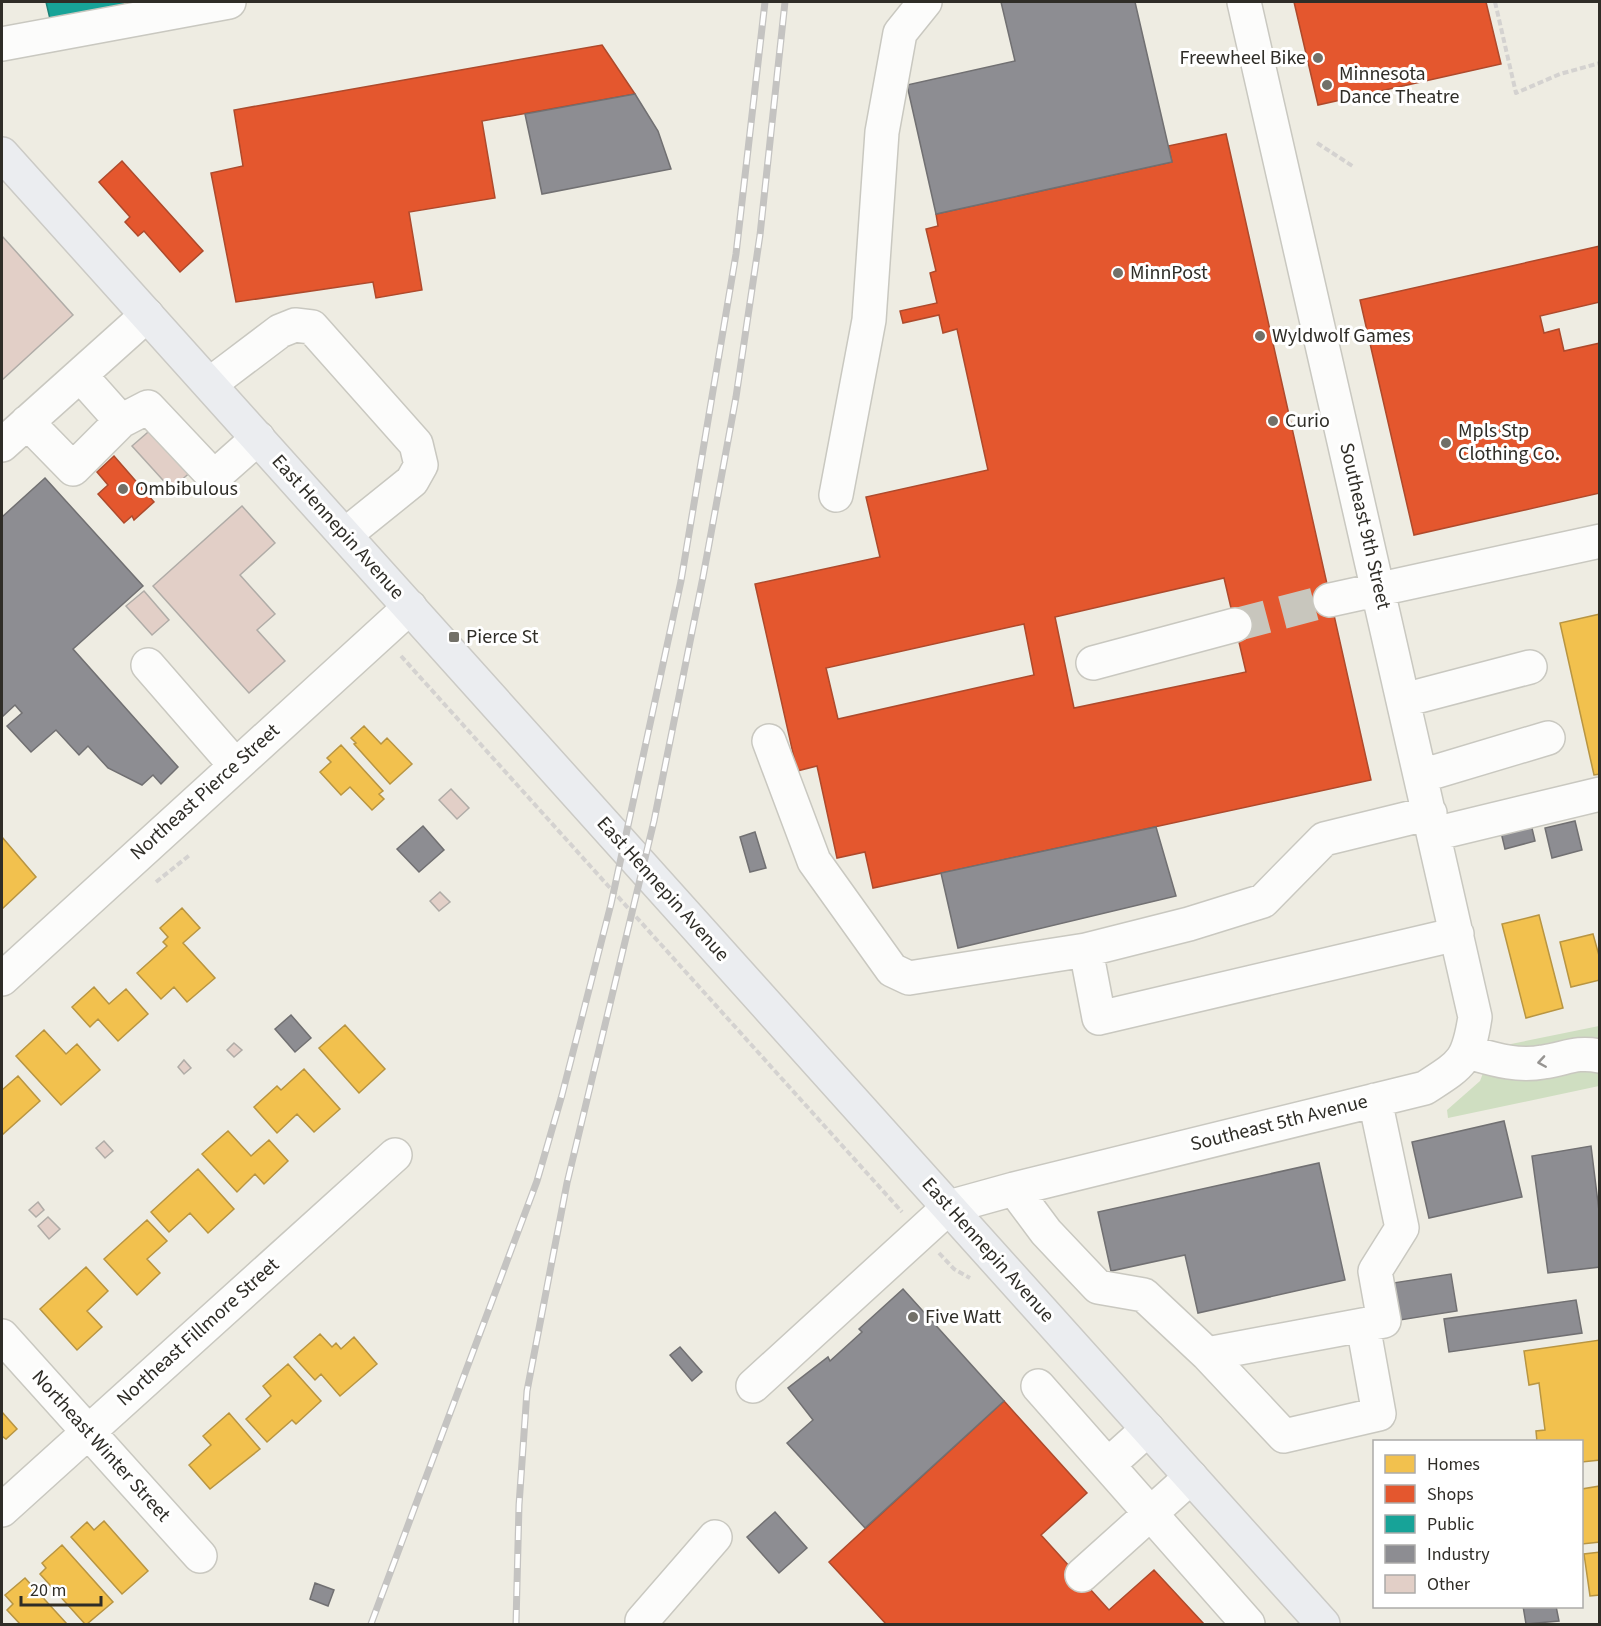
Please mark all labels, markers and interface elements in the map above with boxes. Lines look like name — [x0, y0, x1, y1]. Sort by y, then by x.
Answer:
place label: Freewheel Bike — [1179, 44, 1306, 72]
marker: Freewheel Bike — [1311, 51, 1325, 65]
place label: Minnesota Dance Theatre — [1339, 60, 1459, 111]
marker: Minnesota Dance Theatre — [1320, 78, 1334, 92]
place label: MinnPost — [1130, 259, 1208, 287]
marker: MinnPost — [1111, 266, 1125, 280]
place label: Wyldwolf Games — [1272, 322, 1411, 350]
marker: Wyldwolf Games — [1253, 329, 1267, 343]
place label: Curio — [1285, 407, 1330, 435]
marker: Curio — [1266, 414, 1280, 428]
place label: Mpls Stp Clothing Co. — [1458, 417, 1560, 468]
marker: Mpls Stp Clothing Co. — [1439, 436, 1453, 450]
street label: Southeast 9th Street — [1332, 440, 1398, 612]
street label: East Hennepin Avenue — [265, 448, 411, 606]
place label: Ombibulous — [135, 475, 238, 503]
marker: Ombibulous — [116, 482, 130, 496]
place label: Pierce St — [466, 623, 539, 651]
marker: Pierce St — [447, 630, 461, 644]
street label: Northeast Pierce Street — [124, 717, 286, 867]
street label: East Hennepin Avenue — [590, 810, 736, 968]
one-way arrow — [1538, 1055, 1547, 1067]
street label: Southeast 5th Avenue — [1187, 1087, 1371, 1159]
street label: East Hennepin Avenue — [915, 1171, 1061, 1329]
street label: Northeast Fillmore Street — [111, 1251, 286, 1413]
place label: Five Watt — [925, 1303, 1002, 1331]
marker: Five Watt — [906, 1310, 920, 1324]
street label: Northeast Winter Street — [25, 1364, 177, 1528]
legend — [1373, 1440, 1583, 1608]
text: Homes — [1427, 1452, 1480, 1477]
text: Shops — [1427, 1482, 1474, 1507]
text: Public — [1427, 1512, 1474, 1537]
text: Industry — [1427, 1542, 1490, 1567]
scale bar — [21, 1569, 100, 1607]
text: Other — [1427, 1572, 1471, 1597]
text: 20 m — [30, 1578, 66, 1603]

